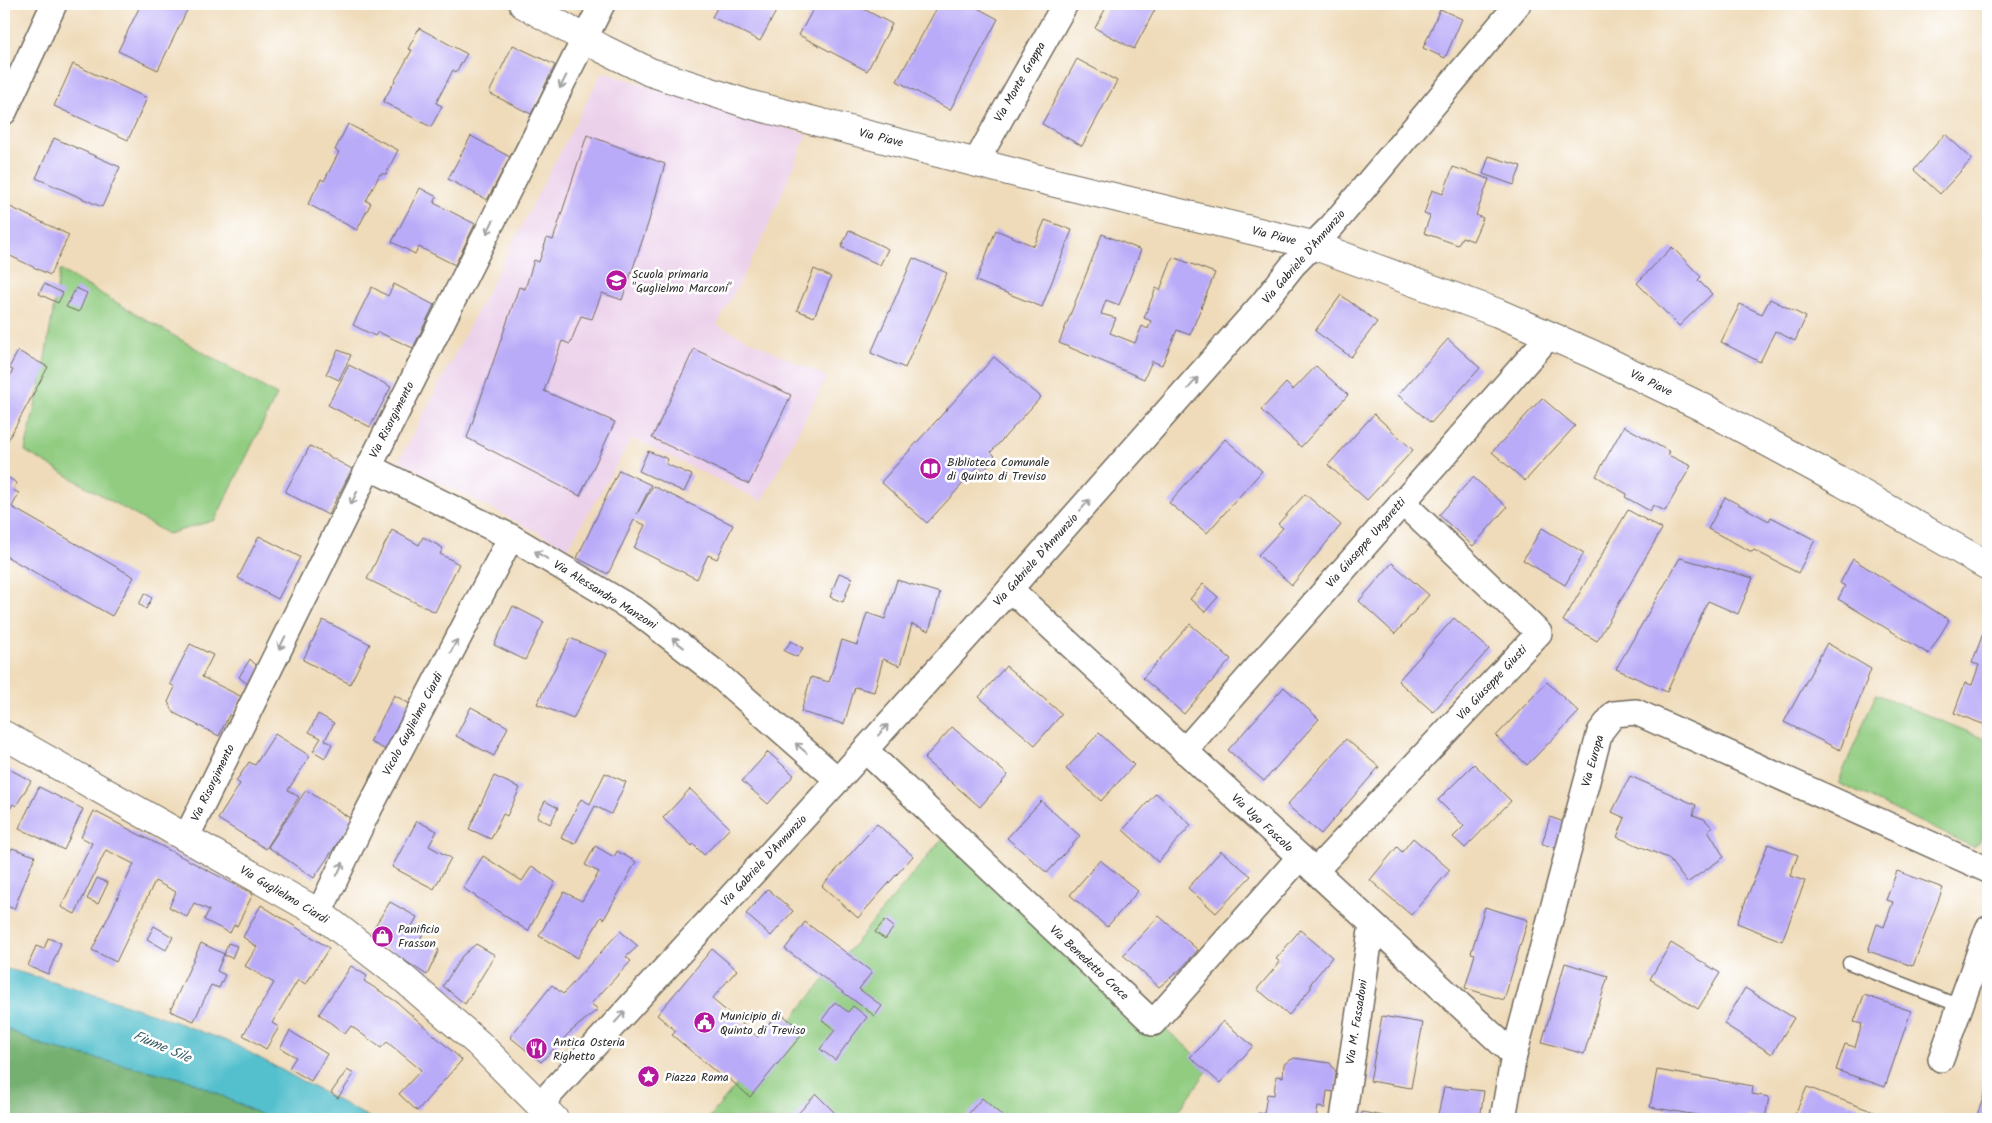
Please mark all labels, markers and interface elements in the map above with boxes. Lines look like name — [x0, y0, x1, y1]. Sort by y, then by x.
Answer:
street label: Via Monte Grappa — [989, 38, 1051, 126]
one-way arrow — [558, 74, 567, 89]
street label: Via Piave — [857, 123, 906, 153]
street label: Via Gabriele D'Annunzio — [1258, 206, 1350, 308]
one-way arrow — [485, 220, 495, 235]
street label: Via Piave — [1250, 221, 1299, 251]
place label: Scuola primaria "Guglielmo Marconi" — [632, 265, 732, 298]
school or university icon: Scuola primaria "Guglielmo Marconi" — [604, 269, 628, 293]
street label: Via Piave — [1627, 365, 1676, 402]
one-way arrow — [1187, 376, 1199, 389]
street label: Via Risorgimento — [364, 378, 420, 462]
place label: Biblioteca Comunale di Quinto di Treviso — [947, 453, 1050, 486]
library icon: Biblioteca Comunale di Quinto di Treviso — [919, 457, 943, 481]
one-way arrow — [349, 490, 359, 505]
street label: Via Giuseppe Ungaretti — [1321, 493, 1411, 592]
one-way arrow — [1079, 498, 1091, 511]
street label: Via Gabriele D'Annunzio — [989, 509, 1083, 611]
one-way arrow — [534, 550, 548, 560]
street label: Via Alessandro Manzoni — [549, 555, 662, 635]
one-way arrow — [277, 635, 286, 650]
one-way arrow — [671, 638, 684, 649]
one-way arrow — [450, 639, 459, 654]
street label: Via Giuseppe Giusti — [1452, 640, 1533, 725]
street label: Vicolo Guglielmo Ciardi — [378, 668, 449, 779]
one-way arrow — [877, 723, 889, 736]
street label: Via Europa — [1577, 732, 1610, 789]
street label: Via Risorgimento — [186, 741, 240, 825]
one-way arrow — [795, 742, 808, 754]
street label: Via Ugo Foscolo — [1227, 789, 1297, 857]
street label: Via Gabriele D'Annunzio — [716, 811, 812, 911]
street label: Via Guglielmo Ciardi — [236, 861, 333, 930]
one-way arrow — [336, 862, 345, 877]
place label: Panificio Frasson — [398, 920, 439, 953]
street label: Via Benedetto Croce — [1045, 921, 1134, 1005]
shop icon: Panificio Frasson — [370, 924, 394, 948]
street label: Via M. Fassadoni — [1341, 977, 1373, 1066]
place label: Municipio di Quinto di Treviso — [720, 1007, 806, 1040]
one-way arrow — [614, 1011, 626, 1024]
public building icon: Municipio di Quinto di Treviso — [692, 1011, 716, 1035]
water label: Fiume Sile — [130, 1025, 196, 1070]
place label: Antica Osteria Righetto — [553, 1033, 625, 1066]
restaurant icon: Antica Osteria Righetto — [525, 1037, 549, 1061]
place icon: Piazza Roma — [637, 1065, 661, 1089]
place label: Piazza Roma — [665, 1068, 729, 1087]

